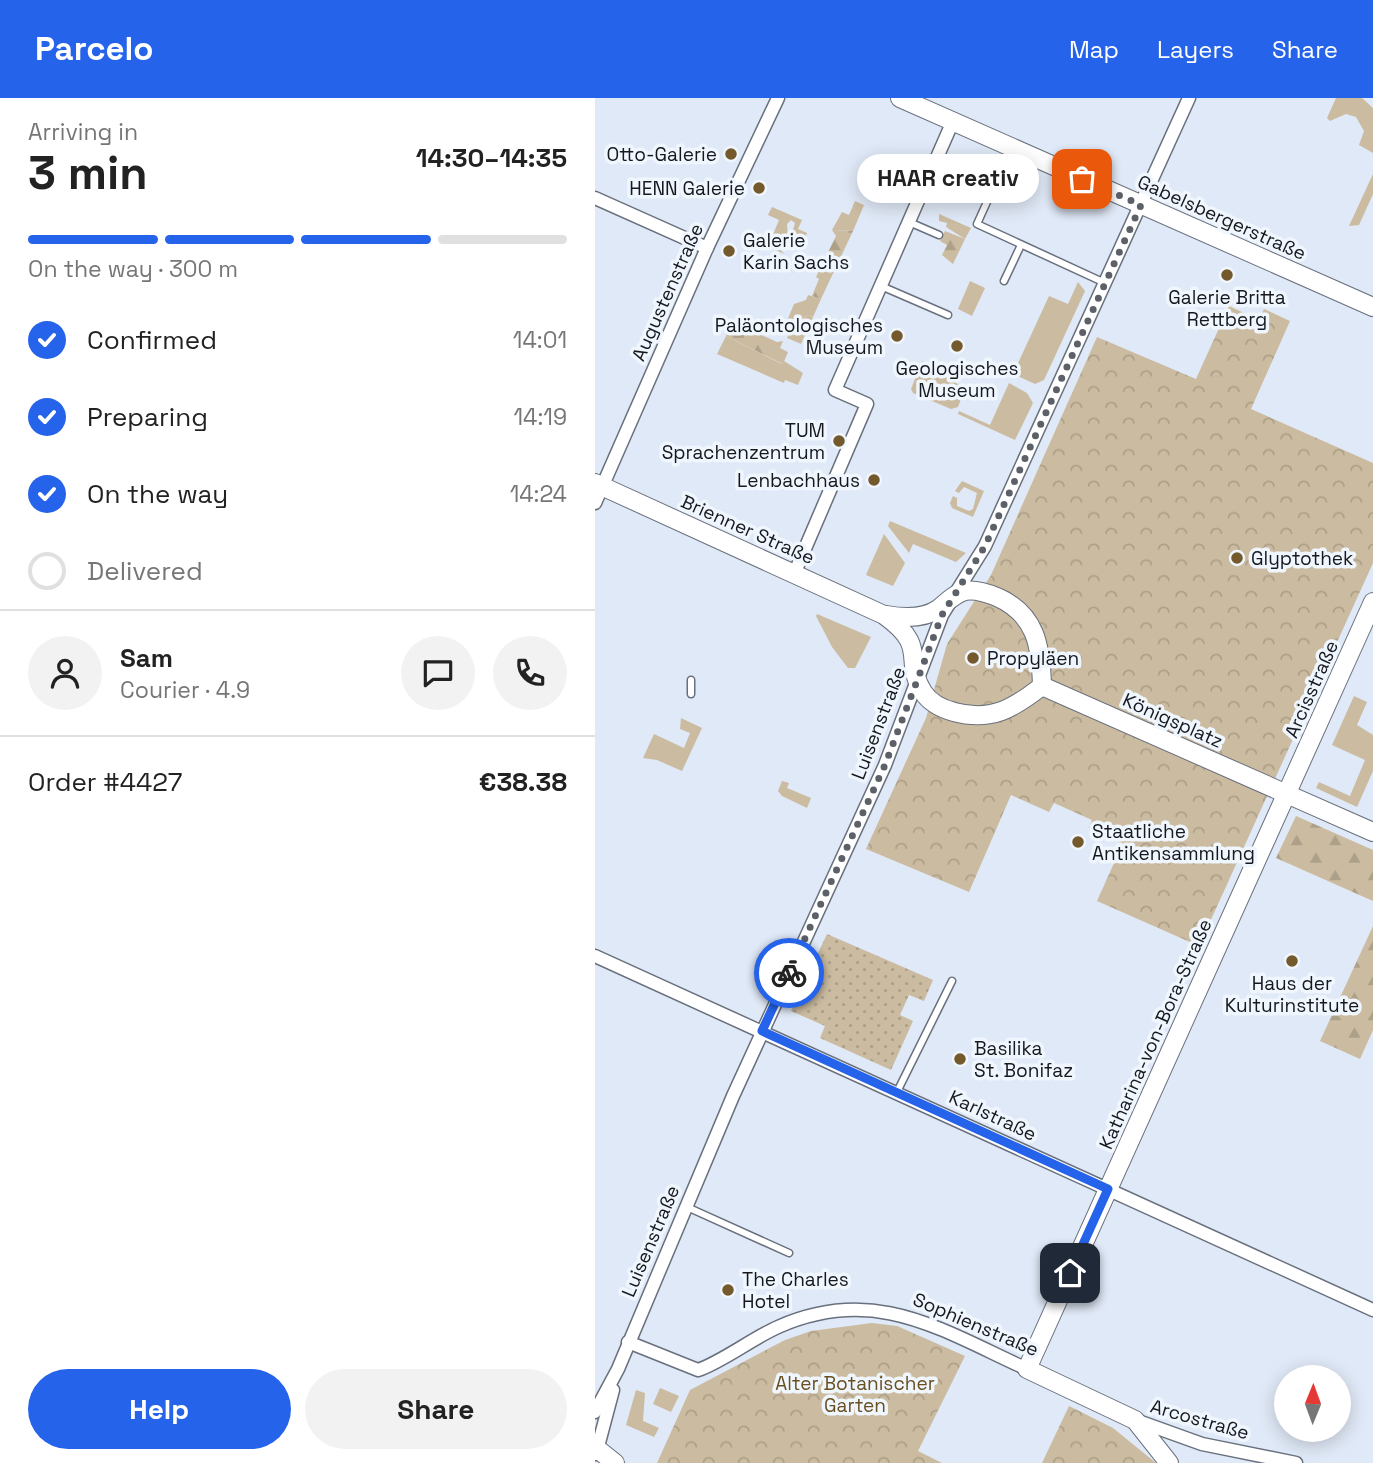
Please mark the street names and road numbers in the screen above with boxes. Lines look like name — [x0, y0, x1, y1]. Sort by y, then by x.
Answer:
street label: Gabelsbergerstraße — [1134, 169, 1310, 266]
street label: Augustenstraße — [626, 220, 709, 365]
street label: Brienner Straße — [677, 489, 818, 570]
street label: Arcisstraße — [1279, 636, 1344, 742]
street label: Luisenstraße — [845, 663, 911, 783]
street label: Königsplatz — [1119, 687, 1227, 754]
street label: Katharina-von-Bora-Straße — [1093, 915, 1218, 1153]
street label: Karlstraße — [945, 1084, 1041, 1147]
street label: Luisenstraße — [616, 1182, 685, 1301]
street label: Sophienstraße — [909, 1287, 1043, 1362]
street label: Arcostraße — [1148, 1393, 1252, 1445]

